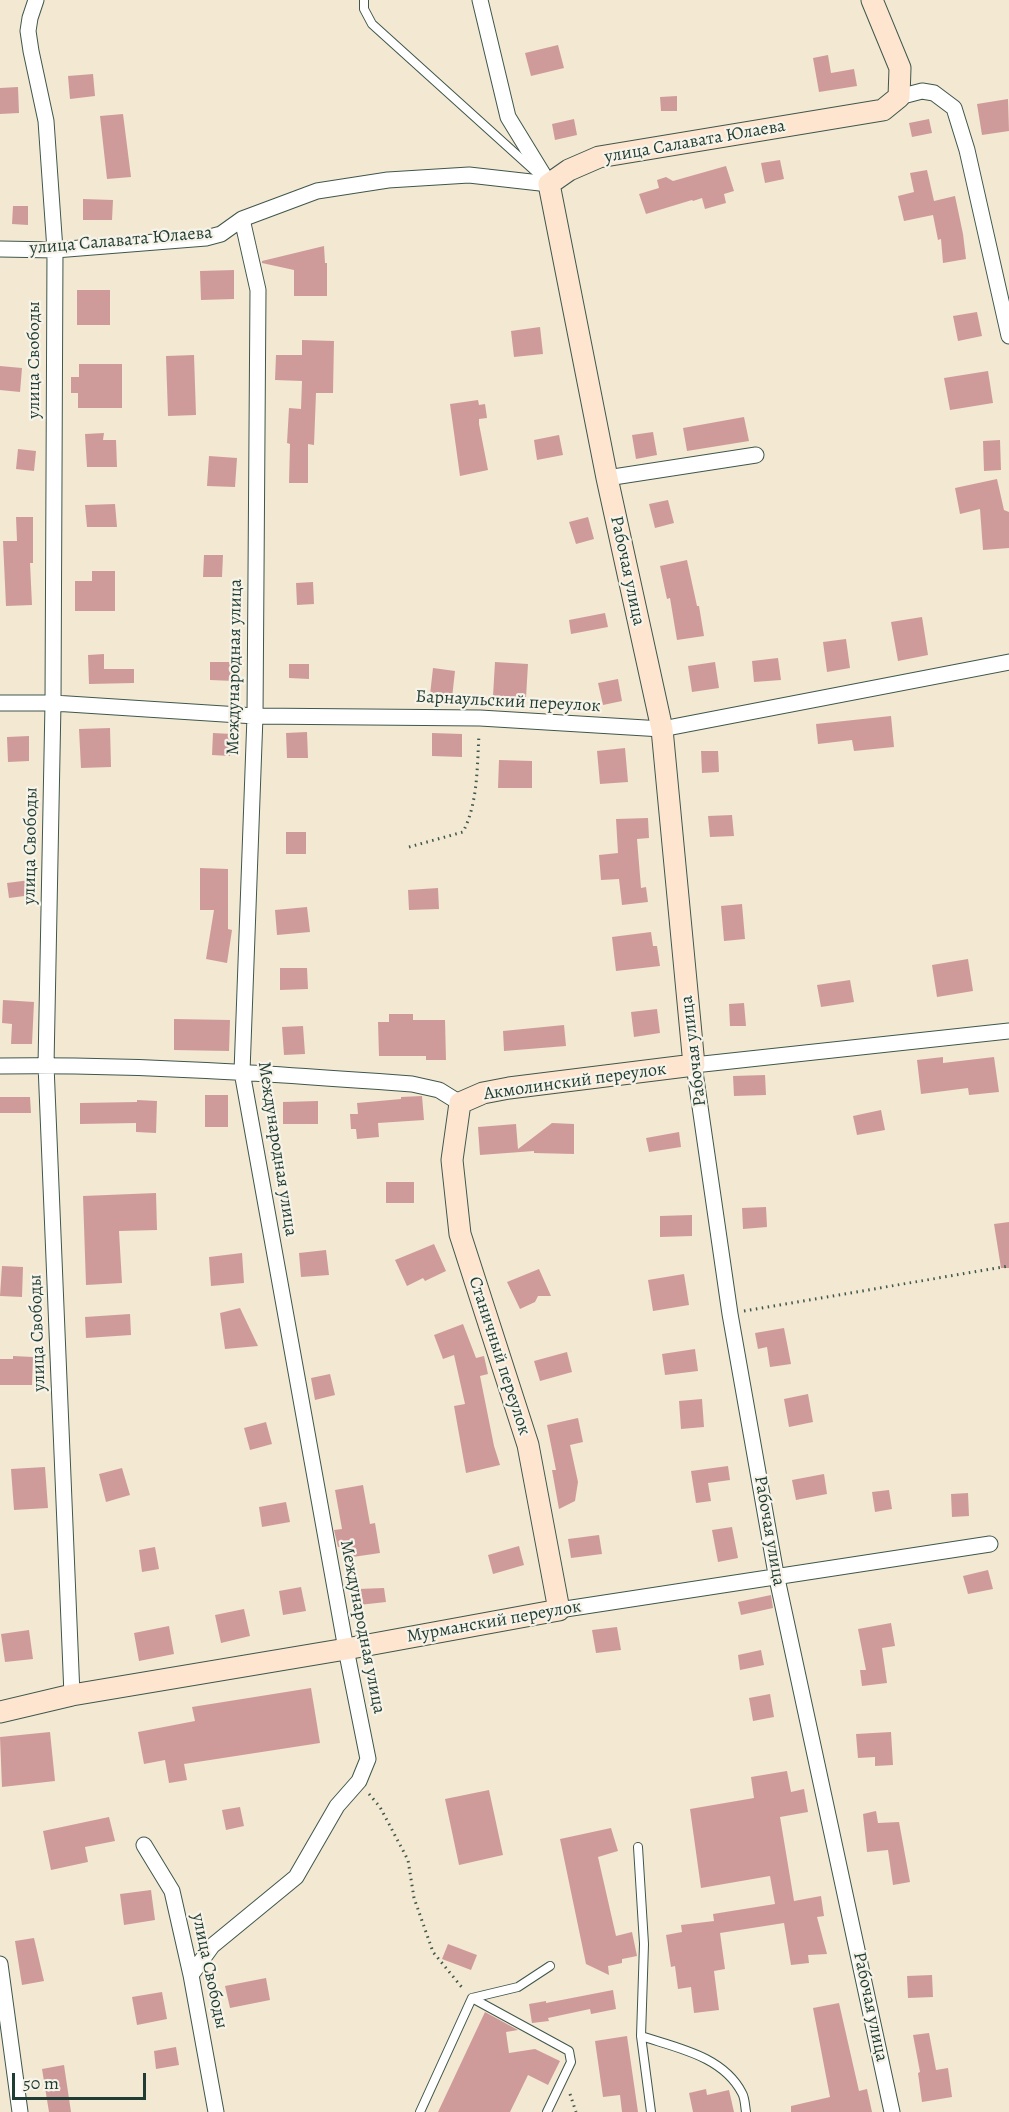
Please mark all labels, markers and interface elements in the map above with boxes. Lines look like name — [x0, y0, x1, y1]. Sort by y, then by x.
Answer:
street label: улица Салавата Юлаева — [603, 115, 787, 169]
street label: улица Салавата Юлаева — [29, 222, 213, 260]
street label: улица Свободы — [24, 301, 46, 419]
street label: Рабочая улица — [605, 514, 649, 628]
street label: Международная улица — [223, 579, 247, 755]
street label: Барнаульский переулок — [415, 686, 601, 718]
street label: улица Свободы — [19, 787, 43, 905]
street label: Рабочая улица — [676, 994, 712, 1108]
street label: Акмолинский переулок — [482, 1058, 668, 1106]
street label: Международная улица — [253, 1060, 301, 1238]
street label: улица Свободы — [25, 1274, 51, 1392]
street label: Станичный переулок — [463, 1274, 535, 1438]
street label: Рабочая улица — [749, 1474, 789, 1588]
street label: Международная улица — [335, 1538, 389, 1716]
street label: Мурманский переулок — [405, 1596, 583, 1648]
street label: улица Свободы — [186, 1911, 232, 2031]
street label: Рабочая улица — [848, 1950, 892, 2064]
scale bar — [15, 2061, 148, 2099]
text: 50 m — [23, 2071, 59, 2095]

